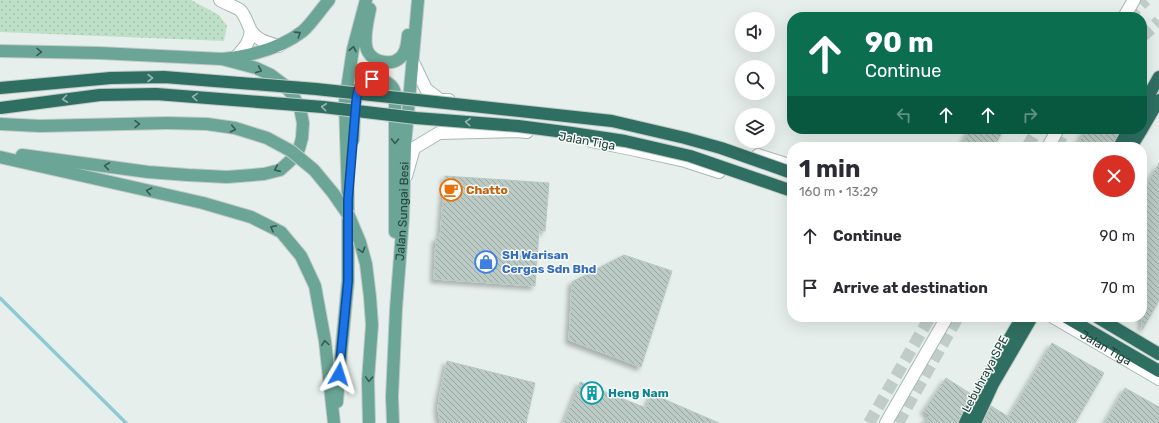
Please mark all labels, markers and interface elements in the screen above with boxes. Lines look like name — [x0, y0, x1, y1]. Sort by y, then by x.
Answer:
map controls — [735, 12, 775, 148]
button: sound — [735, 12, 775, 52]
text: 90 m — [865, 26, 934, 59]
icon: ahead — [799, 28, 851, 80]
one-way arrow — [293, 32, 300, 39]
one-way arrow — [349, 46, 357, 52]
one-way arrow — [36, 48, 42, 56]
button: search — [735, 60, 775, 100]
text: Continue — [865, 60, 941, 82]
pin — [355, 62, 389, 96]
one-way arrow — [255, 65, 262, 73]
icon: arrive — [361, 68, 383, 90]
one-way arrow — [147, 74, 153, 82]
one-way arrow — [192, 92, 198, 101]
one-way arrow — [62, 94, 68, 103]
one-way arrow — [321, 103, 327, 112]
icon: left — [893, 104, 915, 126]
icon: ahead — [935, 104, 957, 126]
icon: ahead — [977, 104, 999, 126]
icon: right — [1019, 104, 1041, 126]
button: layers — [735, 108, 775, 148]
one-way arrow — [465, 118, 471, 127]
one-way arrow — [134, 120, 140, 128]
one-way arrow — [230, 124, 236, 132]
street label: Jalan Tiga — [558, 129, 616, 153]
one-way arrow — [391, 138, 399, 144]
text: 1 min — [799, 155, 860, 183]
button: close — [1093, 155, 1135, 197]
street label: Jalan Sungai Besi — [393, 161, 412, 261]
one-way arrow — [104, 162, 110, 171]
one-way arrow — [274, 165, 281, 173]
cafe icon: Chatto — [438, 177, 464, 203]
place label: Chatto — [466, 183, 508, 197]
text: 160 m · 13:29 — [799, 184, 878, 199]
one-way arrow — [146, 187, 153, 195]
icon: ahead — [799, 225, 821, 247]
one-way arrow — [270, 226, 278, 233]
text: Continue — [833, 227, 902, 245]
text: 90 m — [1100, 227, 1135, 245]
one-way arrow — [357, 246, 366, 253]
place label: SH Warisan Cergas Sdn Bhd — [502, 248, 596, 276]
shop icon: SH Warisan Cergas Sdn Bhd — [473, 249, 499, 275]
icon: arrive — [799, 277, 821, 299]
text: Arrive at destination — [833, 279, 988, 297]
text: 70 m — [1101, 279, 1135, 297]
street label: Jalan Tiga — [1077, 327, 1134, 368]
street label: Lebuhraya SPE — [959, 333, 1011, 415]
one-way arrow — [320, 339, 329, 346]
position arrow — [318, 353, 360, 395]
one-way arrow — [364, 376, 373, 382]
building icon: Heng Nam — [579, 380, 605, 406]
place label: Heng Nam — [608, 386, 669, 400]

